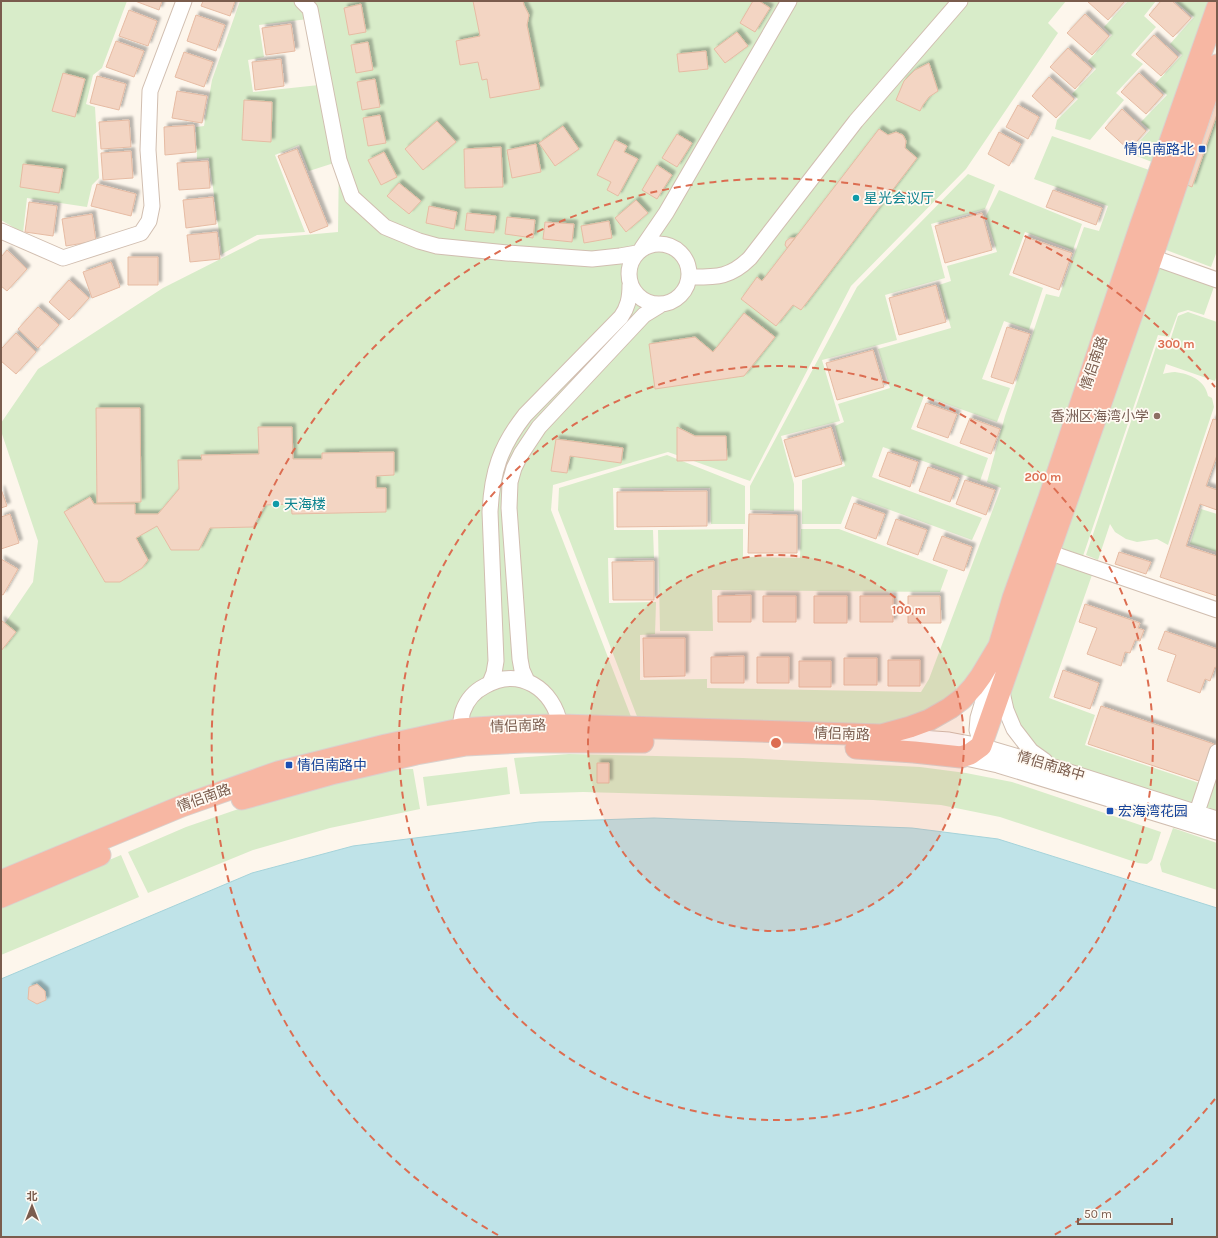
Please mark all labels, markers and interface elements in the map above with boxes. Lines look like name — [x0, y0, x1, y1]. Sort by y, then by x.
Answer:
place label: 情侣南路北 — [1124, 141, 1194, 158]
marker: 情侣南路北 — [1197, 144, 1207, 154]
place label: 星光会议厅 — [864, 190, 934, 207]
marker: 星光会议厅 — [851, 193, 861, 203]
street label: 情侣南路 — [1077, 334, 1111, 392]
text: 300 m — [1157, 337, 1195, 351]
place label: 香洲区海湾小学 — [1051, 408, 1149, 425]
marker: 香洲区海湾小学 — [1152, 411, 1162, 421]
text: 200 m — [1025, 470, 1061, 484]
place label: 天海楼 — [284, 496, 326, 513]
marker: 天海楼 — [271, 499, 281, 509]
text: 100 m — [892, 603, 926, 617]
street label: 情侣南路 — [490, 717, 546, 735]
street label: 情侣南路 — [814, 725, 870, 743]
centre of rings — [769, 736, 783, 750]
street label: 情侣南路中 — [1015, 748, 1087, 784]
place label: 情侣南路中 — [297, 757, 367, 774]
marker: 情侣南路中 — [284, 760, 294, 770]
street label: 情侣南路 — [175, 780, 233, 816]
place label: 宏海湾花园 — [1118, 803, 1188, 820]
marker: 宏海湾花园 — [1105, 806, 1115, 816]
north arrow — [12, 1186, 52, 1226]
text: 北 — [27, 1190, 38, 1203]
scale bar — [1078, 1200, 1172, 1226]
text: 50 m — [1084, 1207, 1112, 1221]

